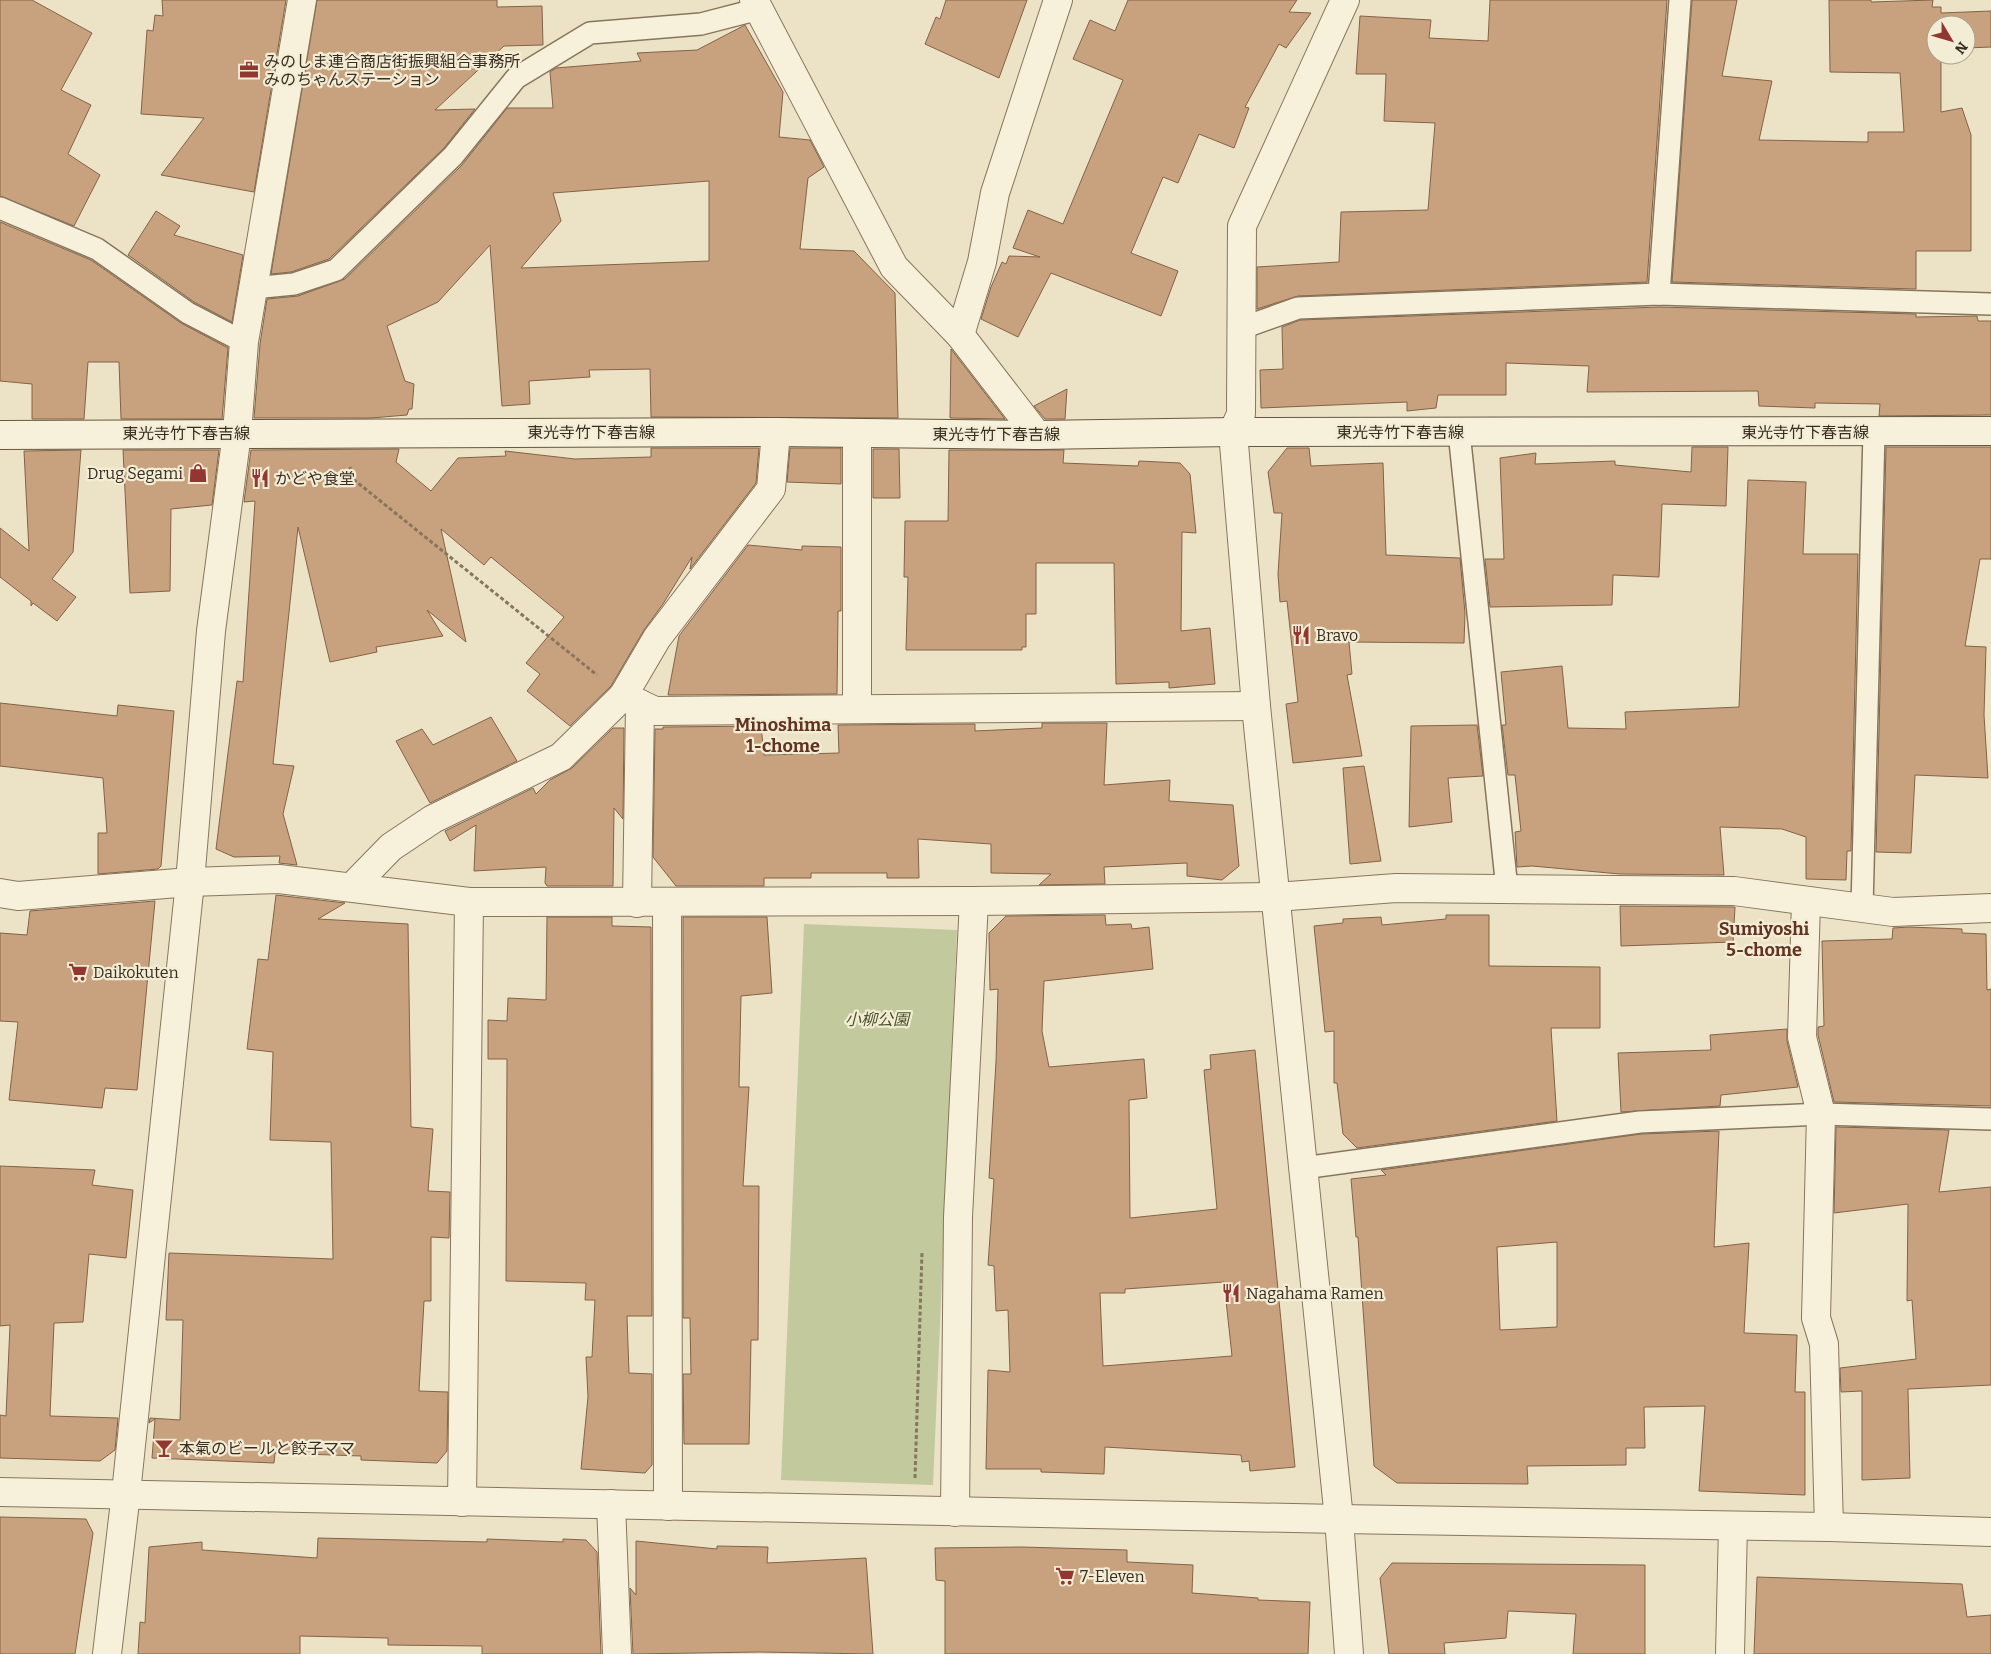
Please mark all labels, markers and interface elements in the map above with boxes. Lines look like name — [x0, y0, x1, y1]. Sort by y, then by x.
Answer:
north arrow — [1926, 15, 1976, 65]
text: N — [1951, 38, 1971, 57]
place label: みのしま連合商店街振興組合事務所 みのちゃんステーション — [264, 52, 520, 89]
office icon: みのしま連合商店街振興組合事務所 みのちゃんステーション — [238, 59, 260, 81]
street label: 東光寺竹下春吉線 — [527, 423, 655, 442]
street label: 東光寺竹下春吉線 — [1336, 423, 1464, 442]
street label: 東光寺竹下春吉線 — [1741, 423, 1869, 442]
street label: 東光寺竹下春吉線 — [122, 424, 250, 443]
street label: 東光寺竹下春吉線 — [932, 425, 1060, 444]
shop icon: Drug Segami — [187, 462, 209, 484]
place label: Drug Segami — [87, 464, 183, 483]
restaurant icon: かどや食堂 — [249, 467, 271, 489]
place label: かどや食堂 — [275, 469, 355, 488]
restaurant icon: Bravo — [1290, 624, 1312, 646]
place label: Bravo — [1316, 626, 1358, 645]
district label: Minoshima 1-chome — [735, 714, 831, 757]
district label: Sumiyoshi 5-chome — [1719, 918, 1810, 961]
supermarket icon: Daikokuten — [67, 961, 89, 983]
place label: Daikokuten — [93, 963, 179, 982]
park label: 小柳公園 — [845, 1010, 911, 1029]
restaurant icon: Nagahama Ramen — [1220, 1282, 1242, 1304]
place label: Nagahama Ramen — [1246, 1284, 1384, 1303]
bar icon: 本氣のビールと餃子ママ — [153, 1437, 175, 1459]
place label: 本氣のビールと餃子ママ — [179, 1439, 355, 1458]
supermarket icon: 7-Eleven — [1054, 1565, 1076, 1587]
place label: 7-Eleven — [1080, 1567, 1145, 1586]

